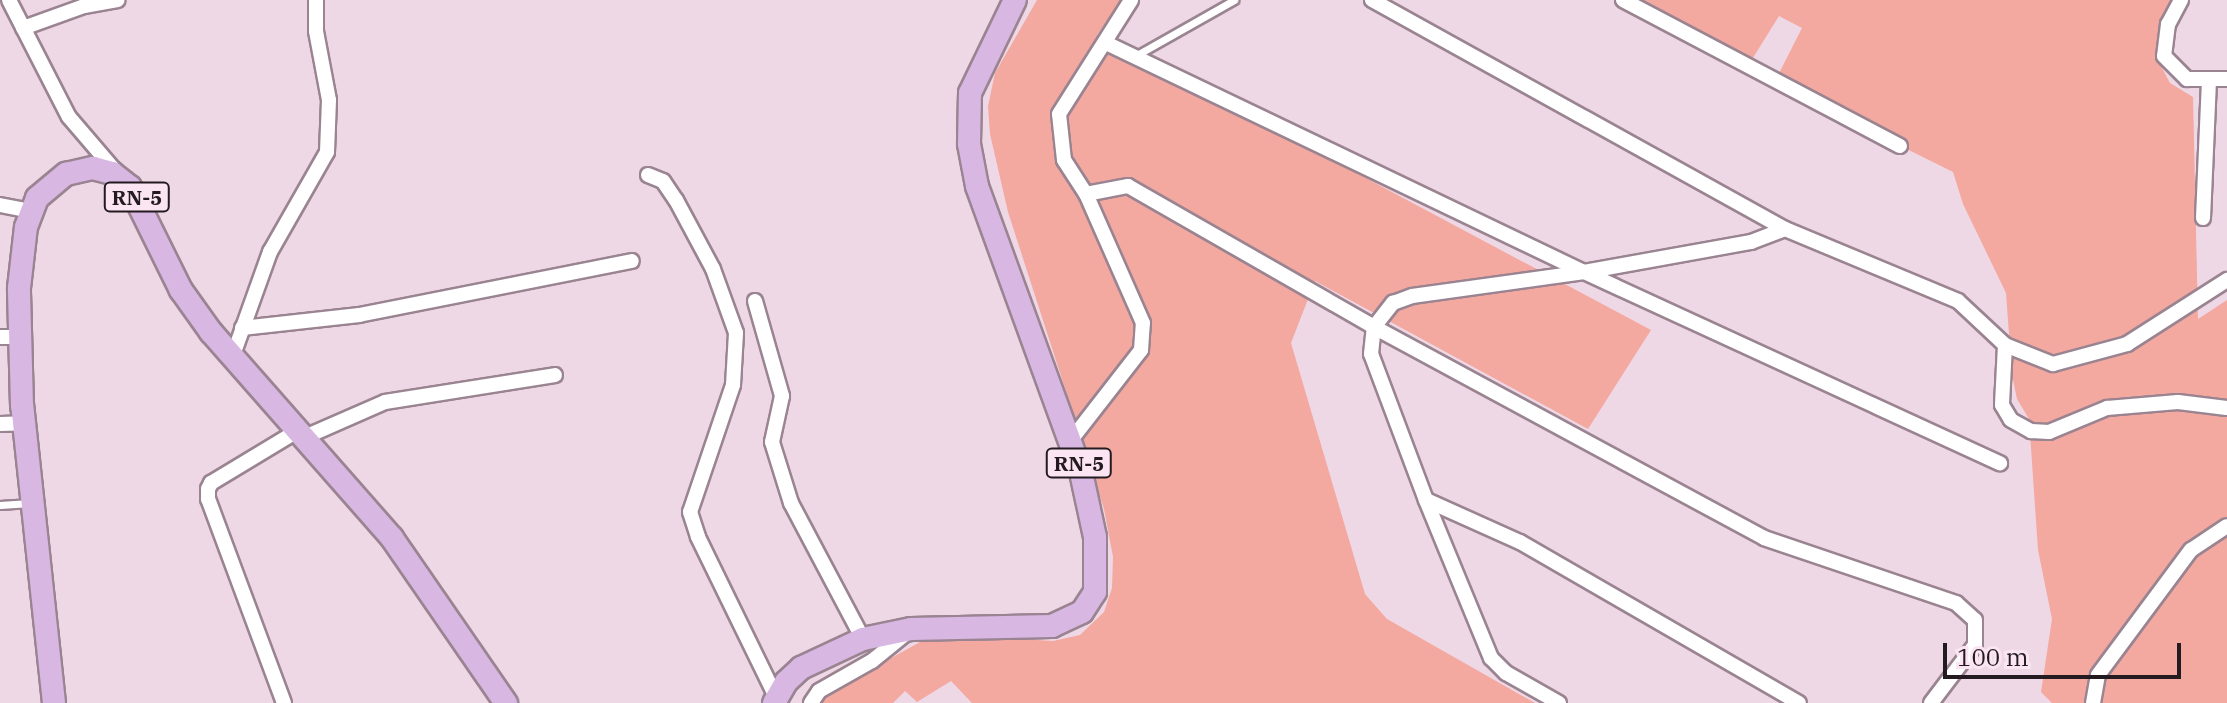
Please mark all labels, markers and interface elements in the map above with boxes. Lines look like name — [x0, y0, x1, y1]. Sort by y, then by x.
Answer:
road number: RN-5 — [103, 181, 171, 213]
road number: RN-5 — [1045, 447, 1113, 479]
scale bar — [1947, 627, 2185, 677]
text: 100 m — [1957, 641, 2029, 673]

